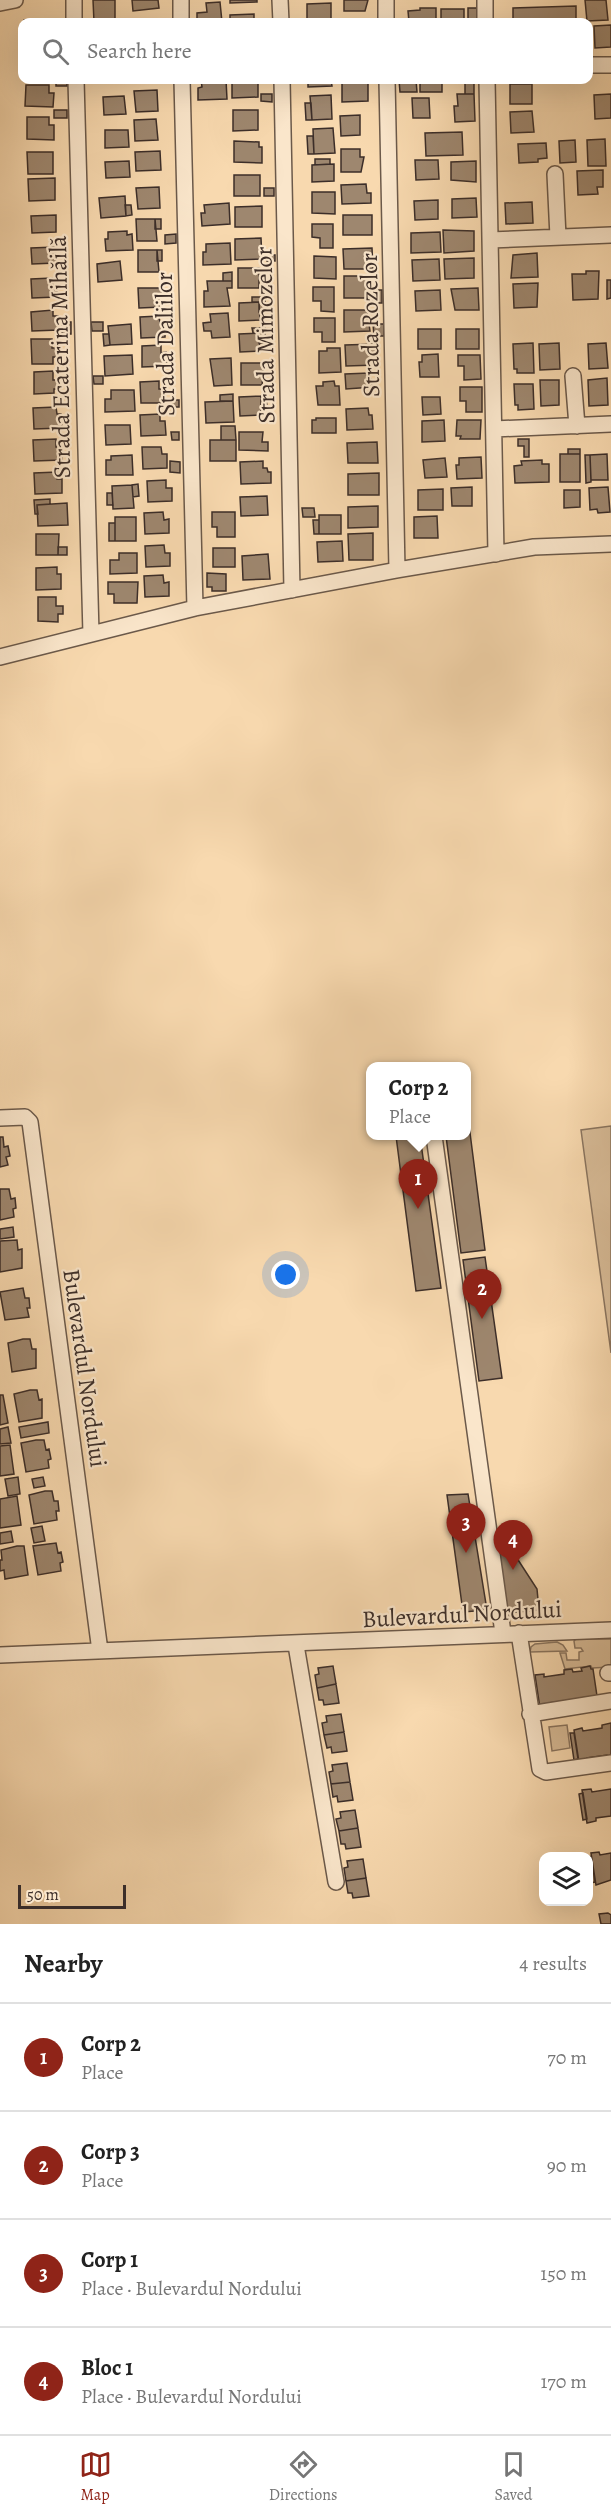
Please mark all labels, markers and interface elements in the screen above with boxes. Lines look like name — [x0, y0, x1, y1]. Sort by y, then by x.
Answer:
search box — [18, 18, 593, 84]
icon: search — [39, 35, 72, 68]
text: Search here — [87, 36, 192, 66]
street label: Strada Ecaterina Mihăilă — [42, 235, 78, 479]
street label: Strada Mimozelor — [247, 246, 283, 424]
street label: Strada Rozelor — [353, 253, 387, 397]
street label: Strada Daliilor — [148, 272, 182, 416]
popup — [366, 1062, 471, 1140]
text: Corp 2 — [389, 1073, 448, 1103]
text: Place — [389, 1103, 431, 1130]
pin: 1 — [398, 1160, 438, 1209]
your location — [271, 1260, 300, 1289]
street label: Bulevardul Nordului — [55, 1267, 115, 1469]
pin: 2 — [462, 1270, 502, 1319]
pin: 3 — [446, 1504, 486, 1553]
pin: 4 — [494, 1520, 532, 1570]
street label: Bulevardul Nordului — [361, 1593, 563, 1635]
map controls — [539, 1852, 593, 1906]
button: layers — [539, 1852, 593, 1906]
scale bar — [18, 1882, 126, 1910]
text: 50 m — [27, 1884, 59, 1906]
text: Nearby — [24, 1946, 103, 1981]
text: 4 results — [519, 1950, 587, 1977]
text: Corp 2 — [81, 2029, 141, 2059]
text: 1 — [40, 2044, 47, 2071]
text: 70 m — [547, 2044, 587, 2071]
text: Place — [81, 2059, 123, 2086]
text: Corp 3 — [81, 2137, 140, 2167]
text: 2 — [39, 2152, 48, 2179]
text: 90 m — [547, 2152, 587, 2179]
text: Place — [81, 2167, 123, 2194]
text: Corp 1 — [81, 2245, 138, 2275]
text: 3 — [39, 2260, 48, 2287]
text: 150 m — [540, 2260, 587, 2287]
text: Place · Bulevardul Nordului — [81, 2275, 302, 2302]
text: Bloc 1 — [81, 2353, 133, 2383]
text: 4 — [39, 2368, 48, 2395]
text: 170 m — [541, 2368, 587, 2395]
text: Place · Bulevardul Nordului — [81, 2383, 302, 2410]
tab: Map — [79, 2448, 112, 2506]
tab: Directions — [269, 2448, 337, 2506]
tab: Saved — [494, 2448, 532, 2506]

